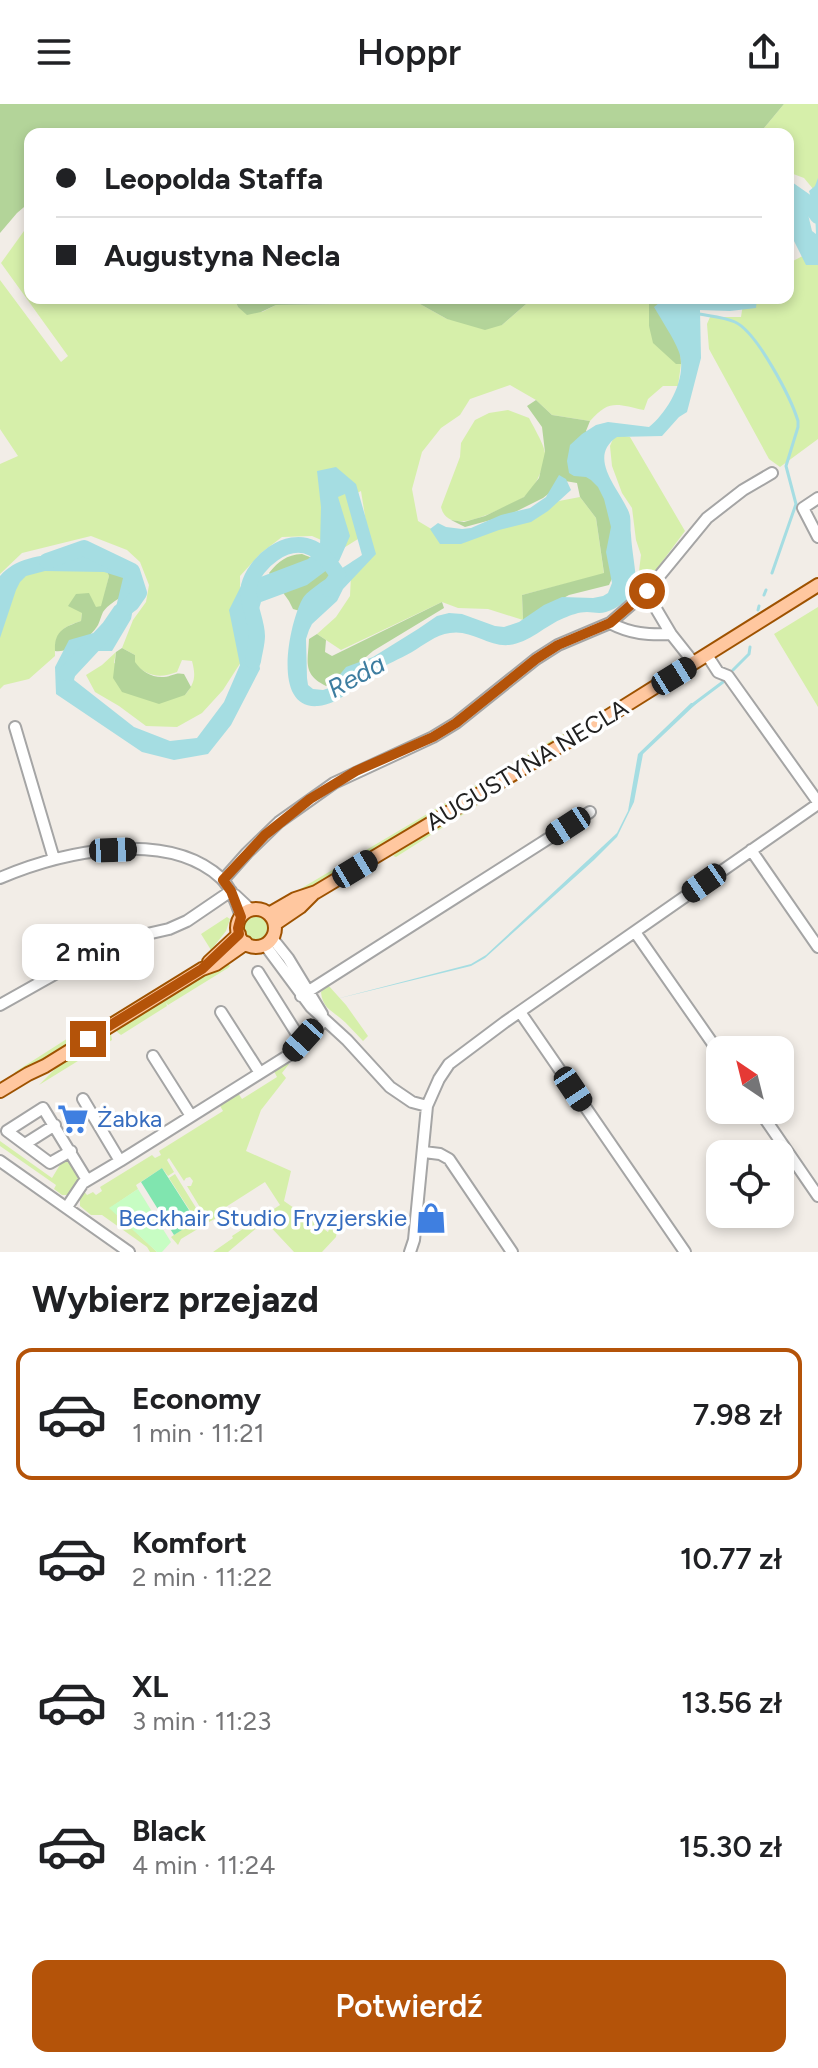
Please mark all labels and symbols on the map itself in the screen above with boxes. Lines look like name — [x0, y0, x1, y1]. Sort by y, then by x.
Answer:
route start — [629, 573, 665, 609]
water label: Reda — [322, 647, 390, 705]
car — [647, 653, 701, 699]
street label: AUGUSTYNA NECLA — [420, 692, 634, 836]
car — [541, 803, 595, 849]
car — [89, 837, 137, 863]
car — [328, 846, 382, 892]
car — [677, 859, 731, 907]
callout: 2 min — [22, 923, 154, 979]
car — [278, 1014, 328, 1066]
route end — [70, 1021, 106, 1057]
north arrow — [706, 1036, 794, 1124]
car — [550, 1062, 596, 1116]
supermarket icon: Żabka — [56, 1102, 90, 1136]
place label: Żabka — [97, 1104, 162, 1133]
shop icon: Beckhair Studio Fryzjerskie — [414, 1201, 448, 1235]
place label: Beckhair Studio Fryzjerskie — [118, 1203, 407, 1232]

